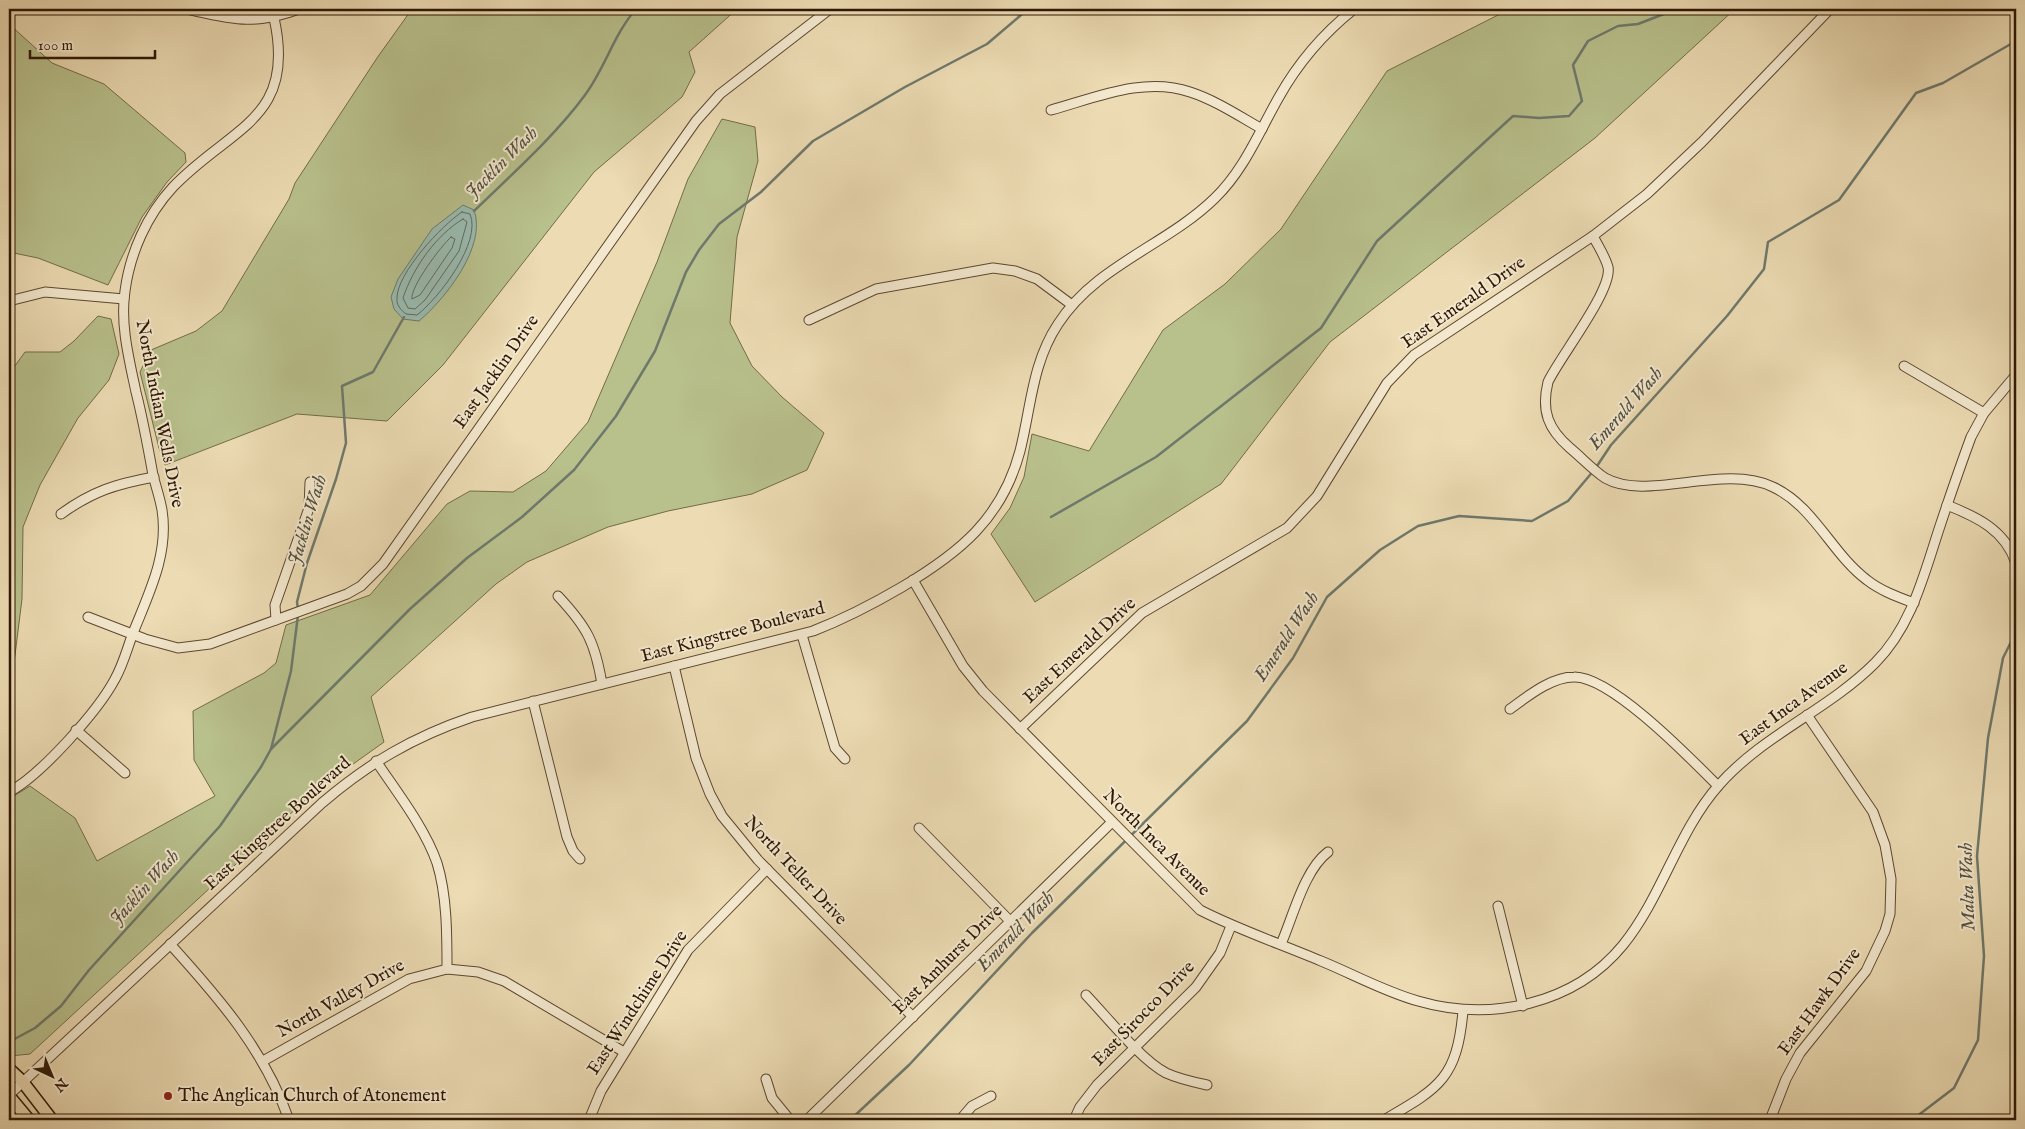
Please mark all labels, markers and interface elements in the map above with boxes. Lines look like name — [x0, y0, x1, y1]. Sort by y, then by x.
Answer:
scale bar — [30, 28, 155, 60]
text: 100 m — [38, 36, 74, 55]
water label: Jacklin Wash — [461, 122, 543, 204]
street label: East Emerald Drive — [1398, 252, 1530, 354]
street label: East Jacklin Drive — [449, 311, 545, 433]
street label: North Indian Wells Drive — [130, 318, 188, 510]
water label: Emerald Wash — [1583, 363, 1669, 456]
water label: Jacklin Wash — [283, 472, 333, 568]
water label: Emerald Wash — [1249, 588, 1325, 687]
street label: East Emerald Drive — [1019, 593, 1141, 709]
street label: East Kingstree Boulevard — [639, 597, 828, 669]
street label: East Inca Avenue — [1735, 657, 1853, 751]
street label: East Kingstree Boulevard — [200, 752, 356, 896]
street label: North Inca Avenue — [1097, 784, 1215, 902]
street label: North Teller Drive — [738, 811, 852, 931]
water label: Malta Wash — [1954, 842, 1982, 932]
water label: Jacklin Wash — [105, 846, 185, 930]
water label: Emerald Wash — [971, 887, 1060, 978]
street label: East Amhurst Drive — [888, 900, 1008, 1020]
street label: East Windchime Drive — [583, 926, 693, 1080]
street label: East Hawk Drive — [1773, 944, 1867, 1060]
street label: North Valley Drive — [273, 954, 409, 1044]
street label: East Sirocco Drive — [1088, 956, 1200, 1072]
north arrow — [28, 1052, 78, 1102]
text: N — [50, 1073, 72, 1095]
place label: The Anglican Church of Atonement — [178, 1085, 446, 1108]
marker: The Anglican Church of Atonement — [162, 1090, 174, 1102]

